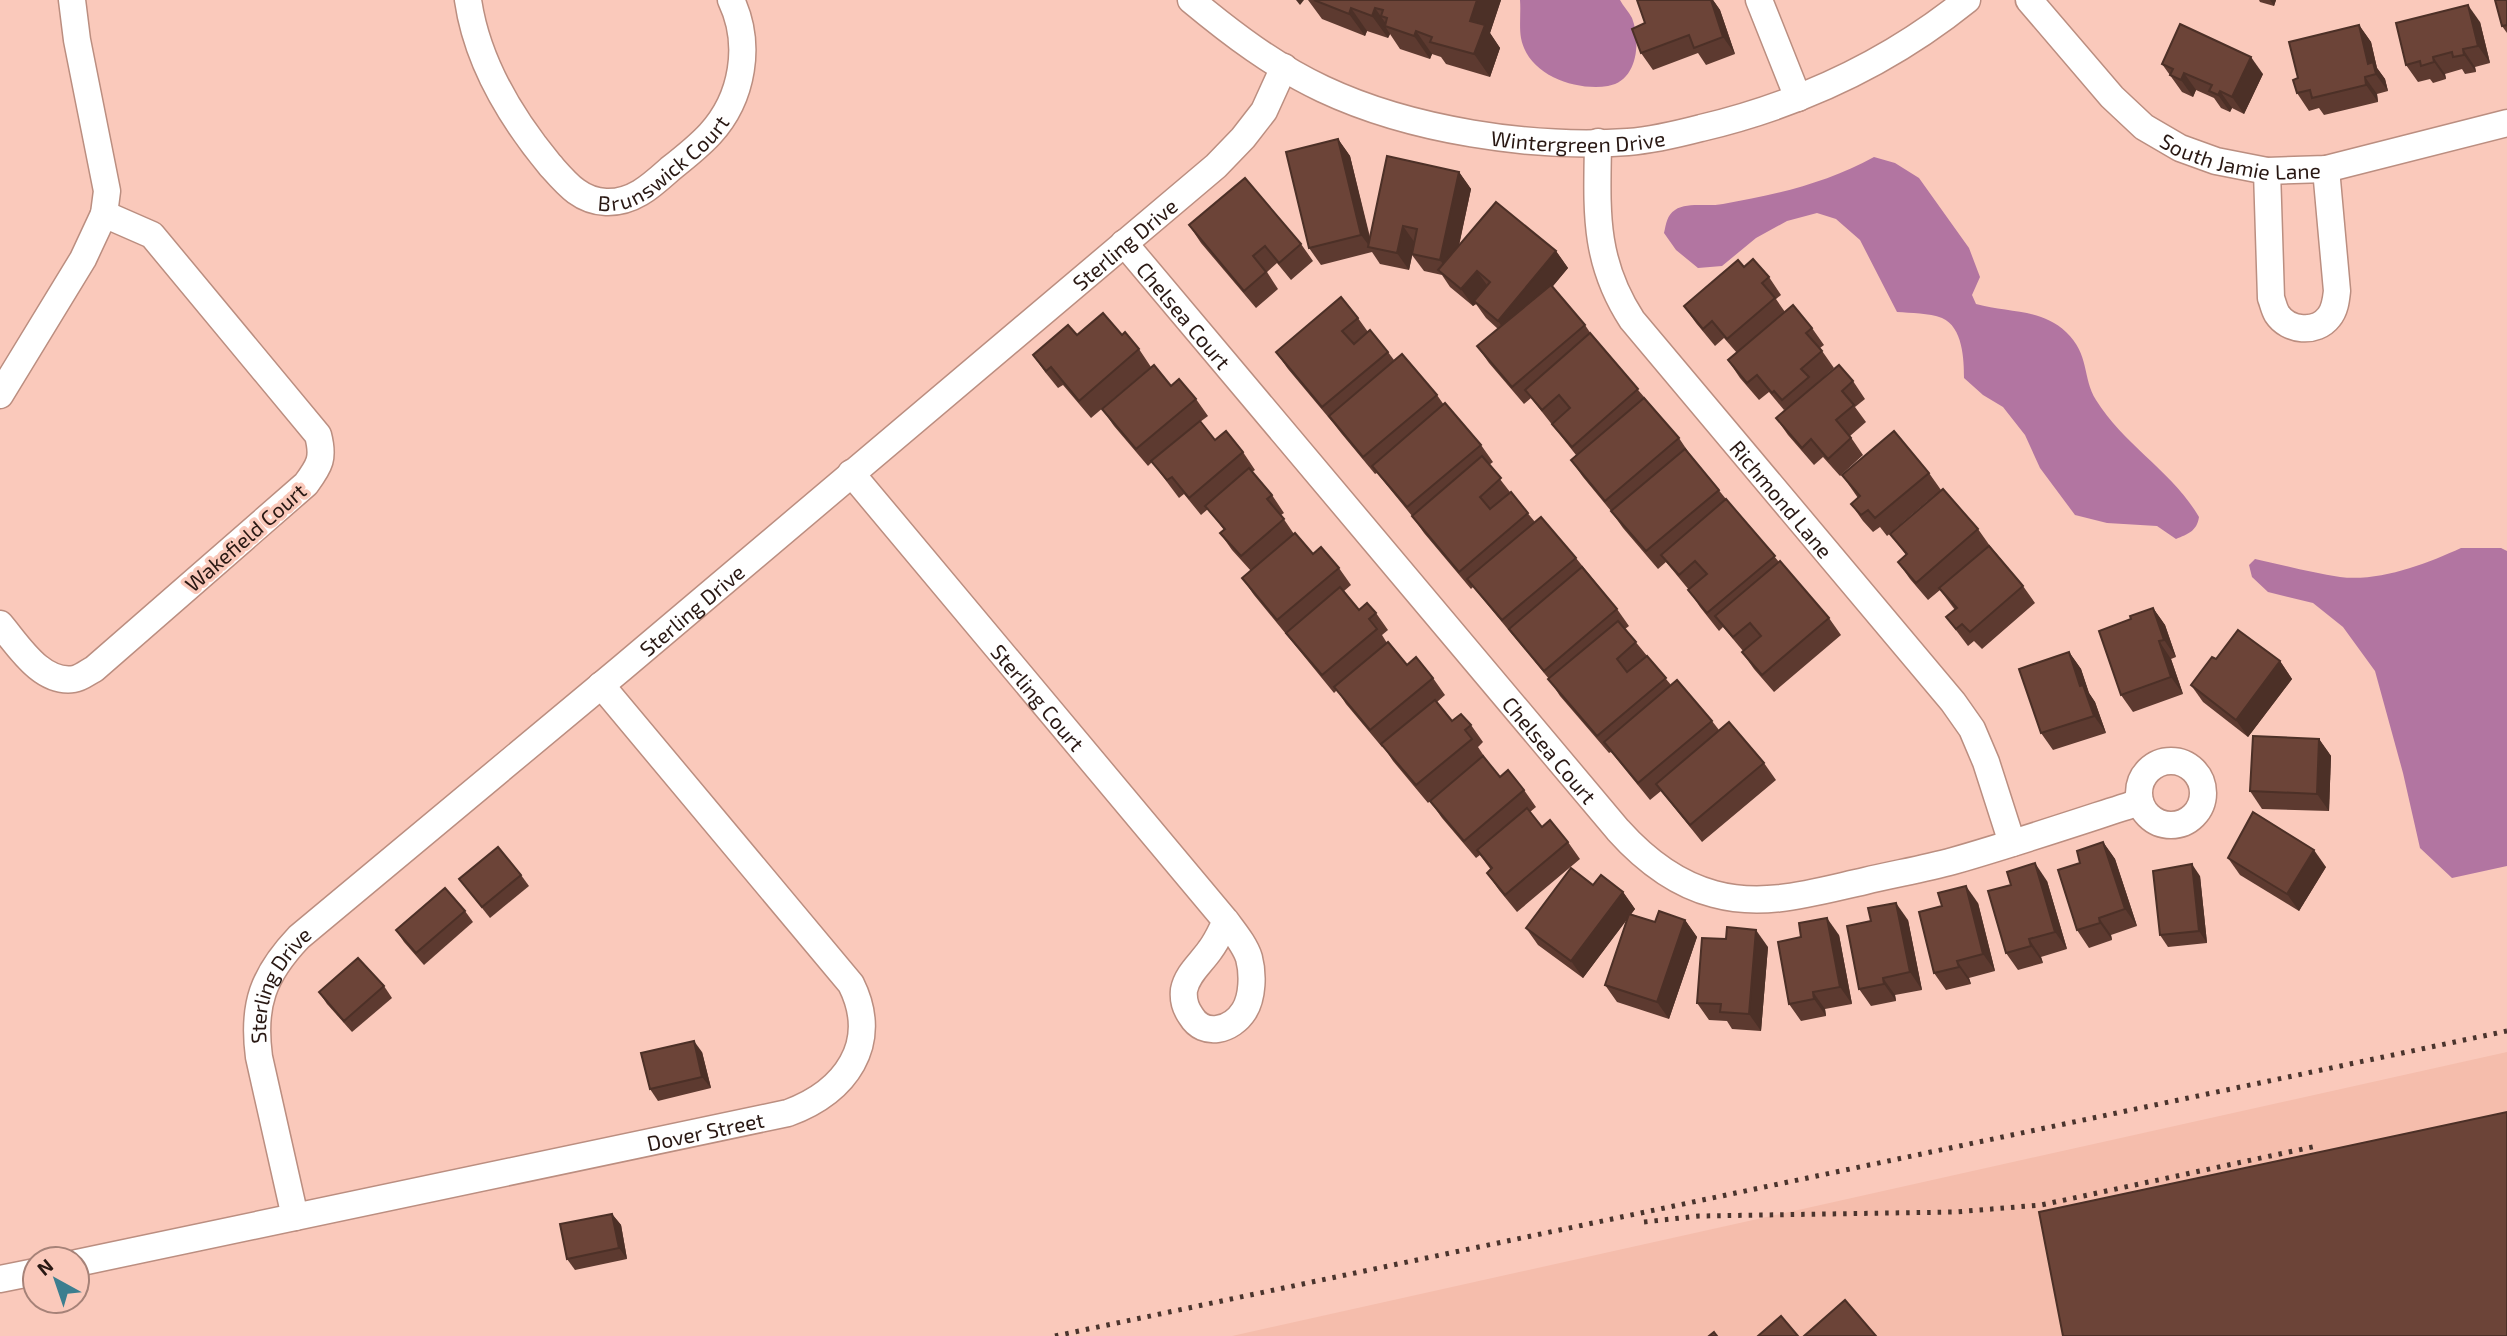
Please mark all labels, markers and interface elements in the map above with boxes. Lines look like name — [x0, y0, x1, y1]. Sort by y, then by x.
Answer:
street label: Brunswick Court — [597, 110, 733, 215]
street label: Wintergreen Drive — [1490, 124, 1667, 156]
street label: South Jamie Lane — [2156, 127, 2321, 184]
street label: Sterling Drive — [1067, 192, 1182, 295]
street label: Chelsea Court — [1132, 256, 1237, 374]
street label: Richmond Lane — [1726, 435, 1839, 562]
street label: Wakefield Court — [179, 478, 311, 596]
street label: Sterling Drive — [634, 558, 749, 661]
street label: Sterling Court — [987, 638, 1090, 755]
street label: Chelsea Court — [1498, 691, 1602, 808]
street label: Sterling Drive — [244, 921, 315, 1044]
street label: Dover Street — [644, 1106, 766, 1155]
north arrow — [21, 1245, 91, 1315]
text: N — [32, 1253, 57, 1280]

